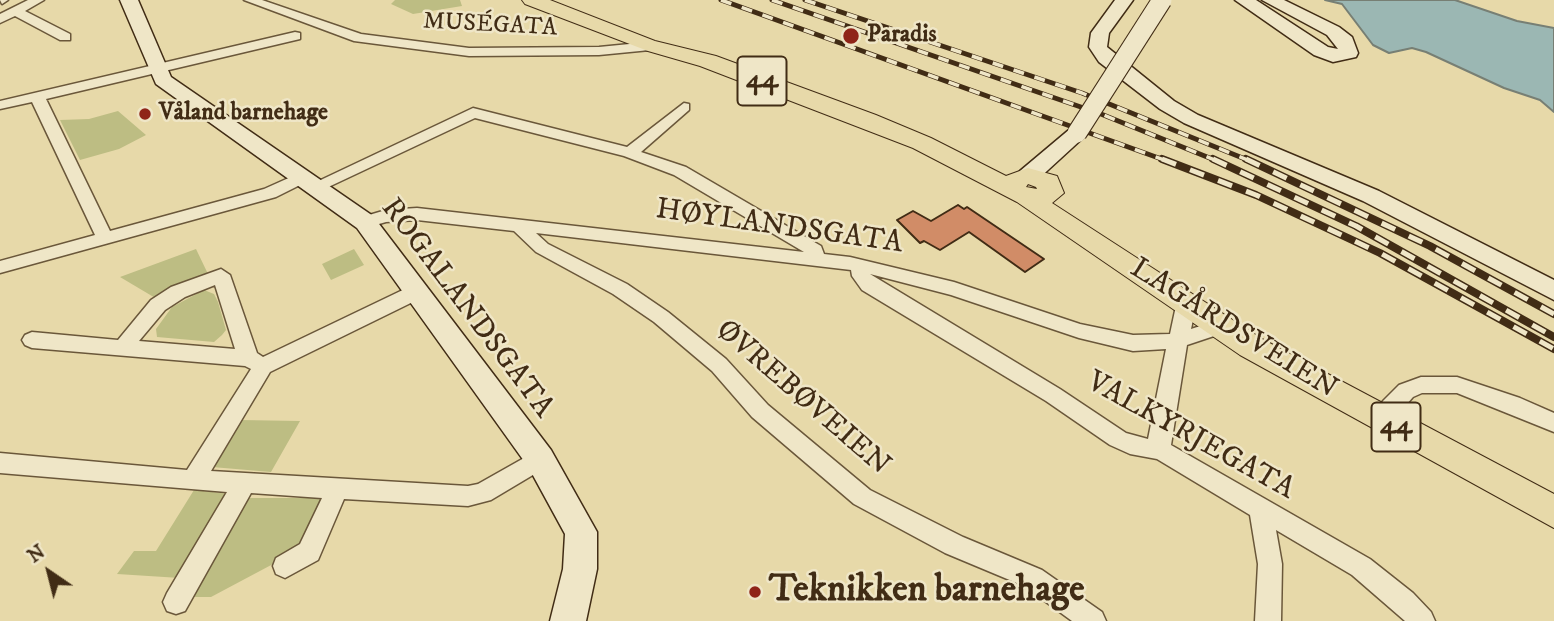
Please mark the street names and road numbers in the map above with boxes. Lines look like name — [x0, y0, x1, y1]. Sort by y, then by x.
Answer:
street label: MUSÉGATA — [422, 8, 558, 44]
road number: 44 — [738, 56, 786, 106]
street label: ROGALANDSGATA — [372, 192, 560, 426]
street label: HØYLANDSGATA — [653, 193, 905, 263]
street label: LAGÅRDSVEIEN — [1123, 252, 1343, 408]
street label: ØVREBØVEIEN — [707, 313, 897, 485]
street label: VALKYRJEGATA — [1080, 365, 1300, 509]
road number: 44 — [1372, 402, 1420, 452]

